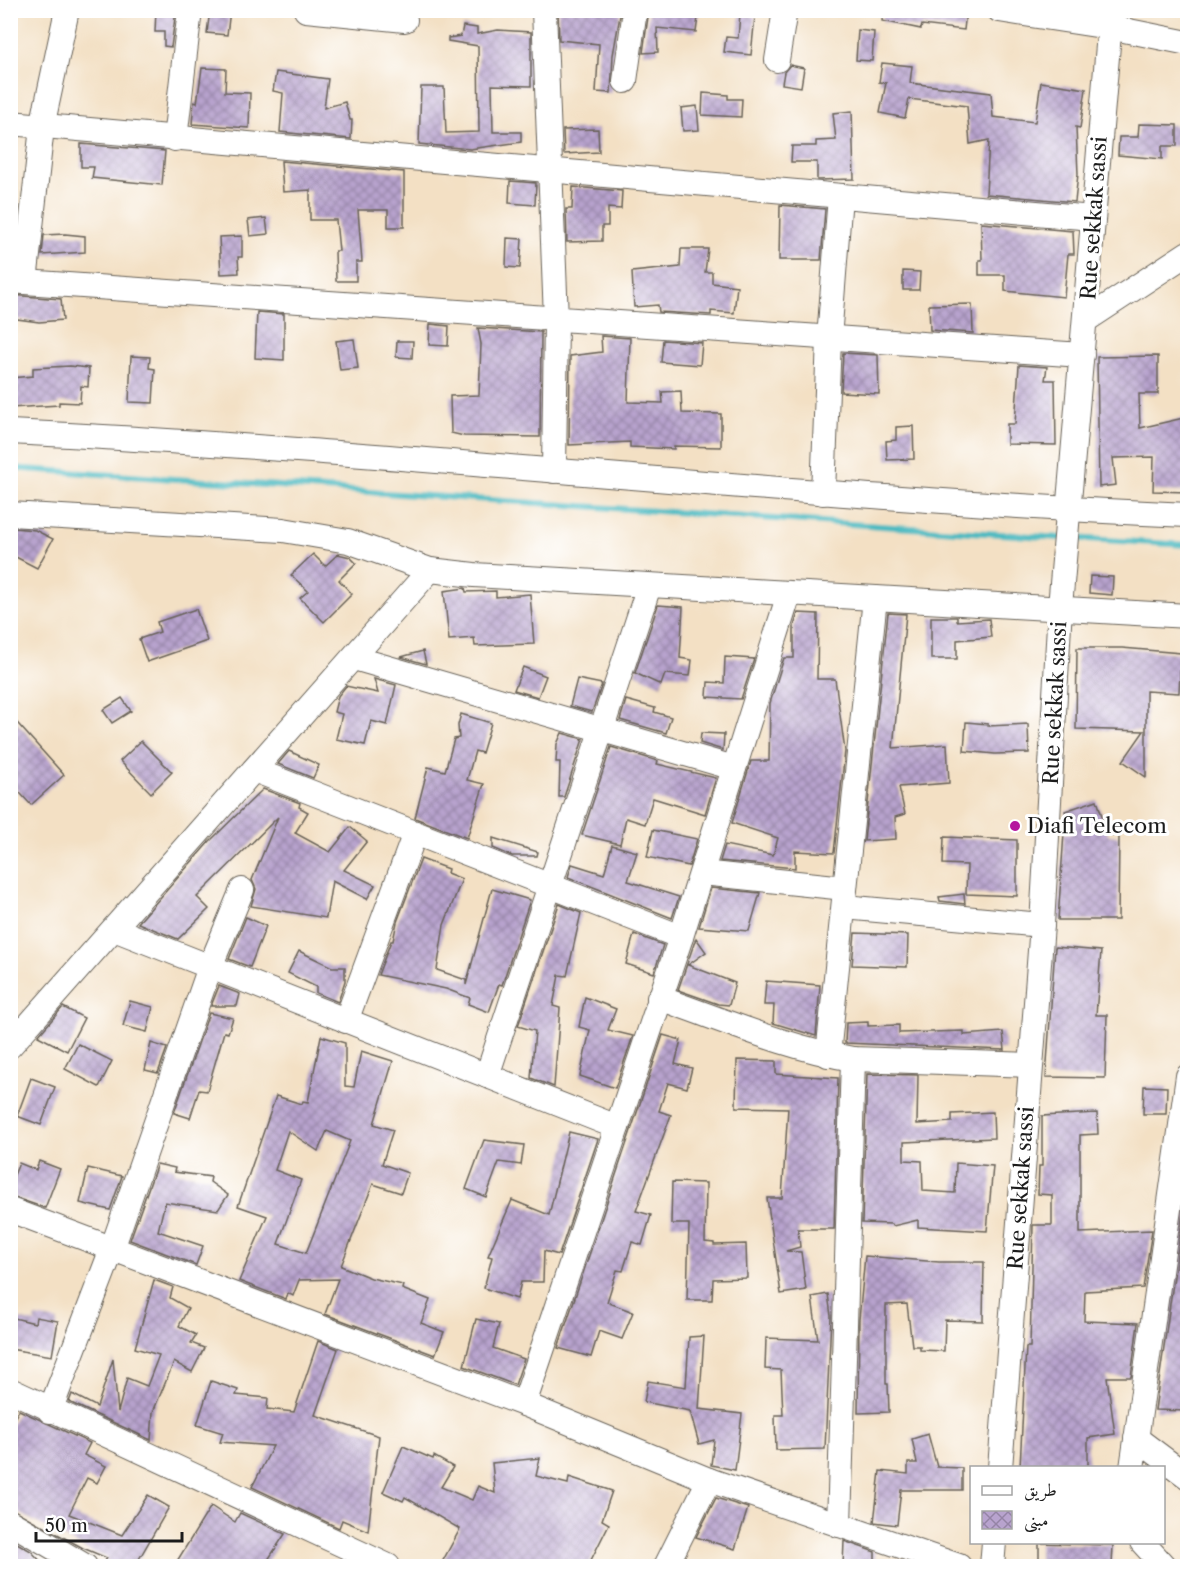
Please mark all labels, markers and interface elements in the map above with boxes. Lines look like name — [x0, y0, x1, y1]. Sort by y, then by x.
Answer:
street label: Rue sekkak sassi — [1075, 135, 1112, 300]
street label: Rue sekkak sassi — [1038, 621, 1071, 785]
place label: Diafi Telecom — [1027, 813, 1167, 838]
marker: Diafi Telecom — [1008, 819, 1022, 833]
street label: Rue sekkak sassi — [1002, 1105, 1039, 1270]
legend — [970, 1466, 1165, 1544]
text: طريق — [1024, 1479, 1057, 1502]
scale bar — [36, 1505, 182, 1543]
text: مبنى — [1024, 1509, 1049, 1533]
text: 50 m — [45, 1515, 88, 1537]

